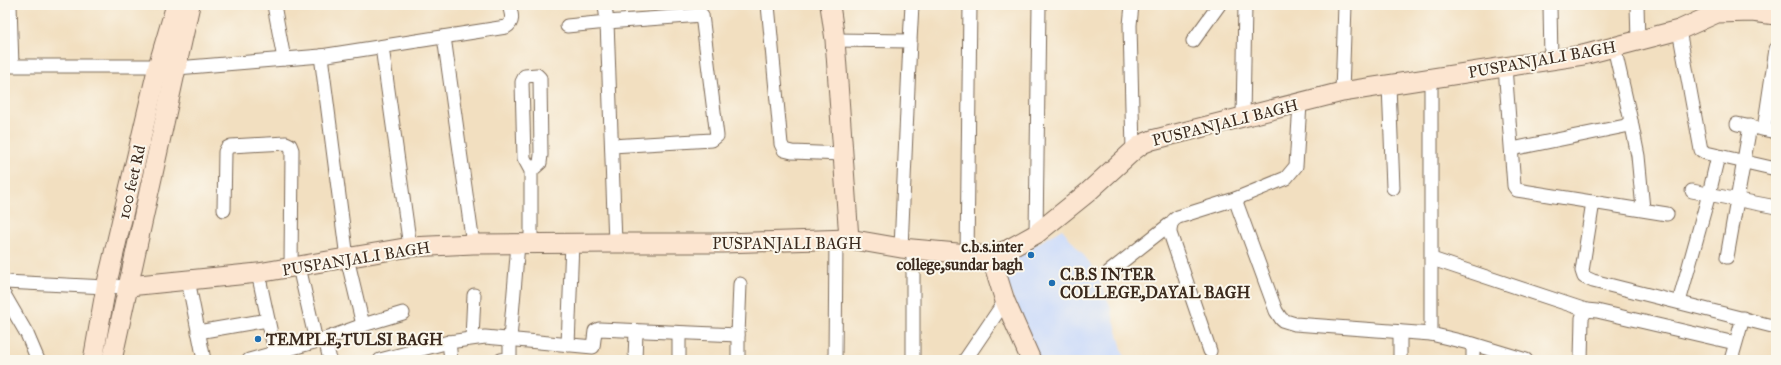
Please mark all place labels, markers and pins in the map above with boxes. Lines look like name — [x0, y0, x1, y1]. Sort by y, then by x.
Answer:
place label: c.b.s.inter college,sundar bagh — [896, 237, 1024, 275]
marker: c.b.s.inter college,sundar bagh — [1026, 250, 1036, 260]
place label: C.B.S INTER COLLEGE,DAYAL BAGH — [1060, 265, 1251, 302]
marker: C.B.S INTER COLLEGE,DAYAL BAGH — [1047, 278, 1057, 288]
place label: TEMPLE,TULSI BAGH — [265, 330, 443, 349]
marker: TEMPLE,TULSI BAGH — [253, 334, 263, 344]

